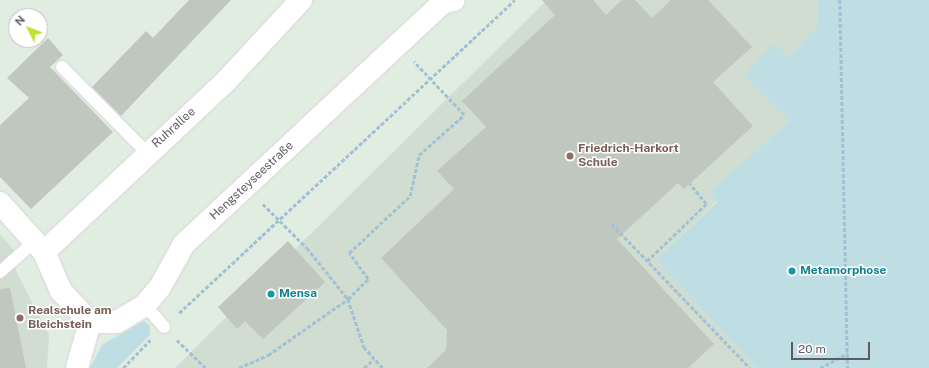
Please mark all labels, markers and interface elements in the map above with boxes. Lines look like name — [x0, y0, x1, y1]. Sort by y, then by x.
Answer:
north arrow — [8, 8, 48, 48]
text: N — [12, 13, 27, 28]
street label: Ruhrallee — [149, 105, 199, 151]
street label: Hengsteyseestraße — [207, 139, 297, 223]
place label: Friedrich-Harkort Schule — [578, 142, 679, 170]
marker: Friedrich-Harkort Schule — [565, 151, 575, 161]
place label: Metamorphose — [800, 264, 886, 278]
marker: Metamorphose — [787, 266, 797, 276]
place label: Mensa — [279, 287, 317, 301]
marker: Mensa — [266, 289, 276, 299]
place label: Realschule am Bleichstein — [28, 304, 112, 332]
marker: Realschule am Bleichstein — [15, 313, 25, 323]
scale bar — [793, 334, 872, 360]
text: 20 m — [798, 342, 826, 356]

